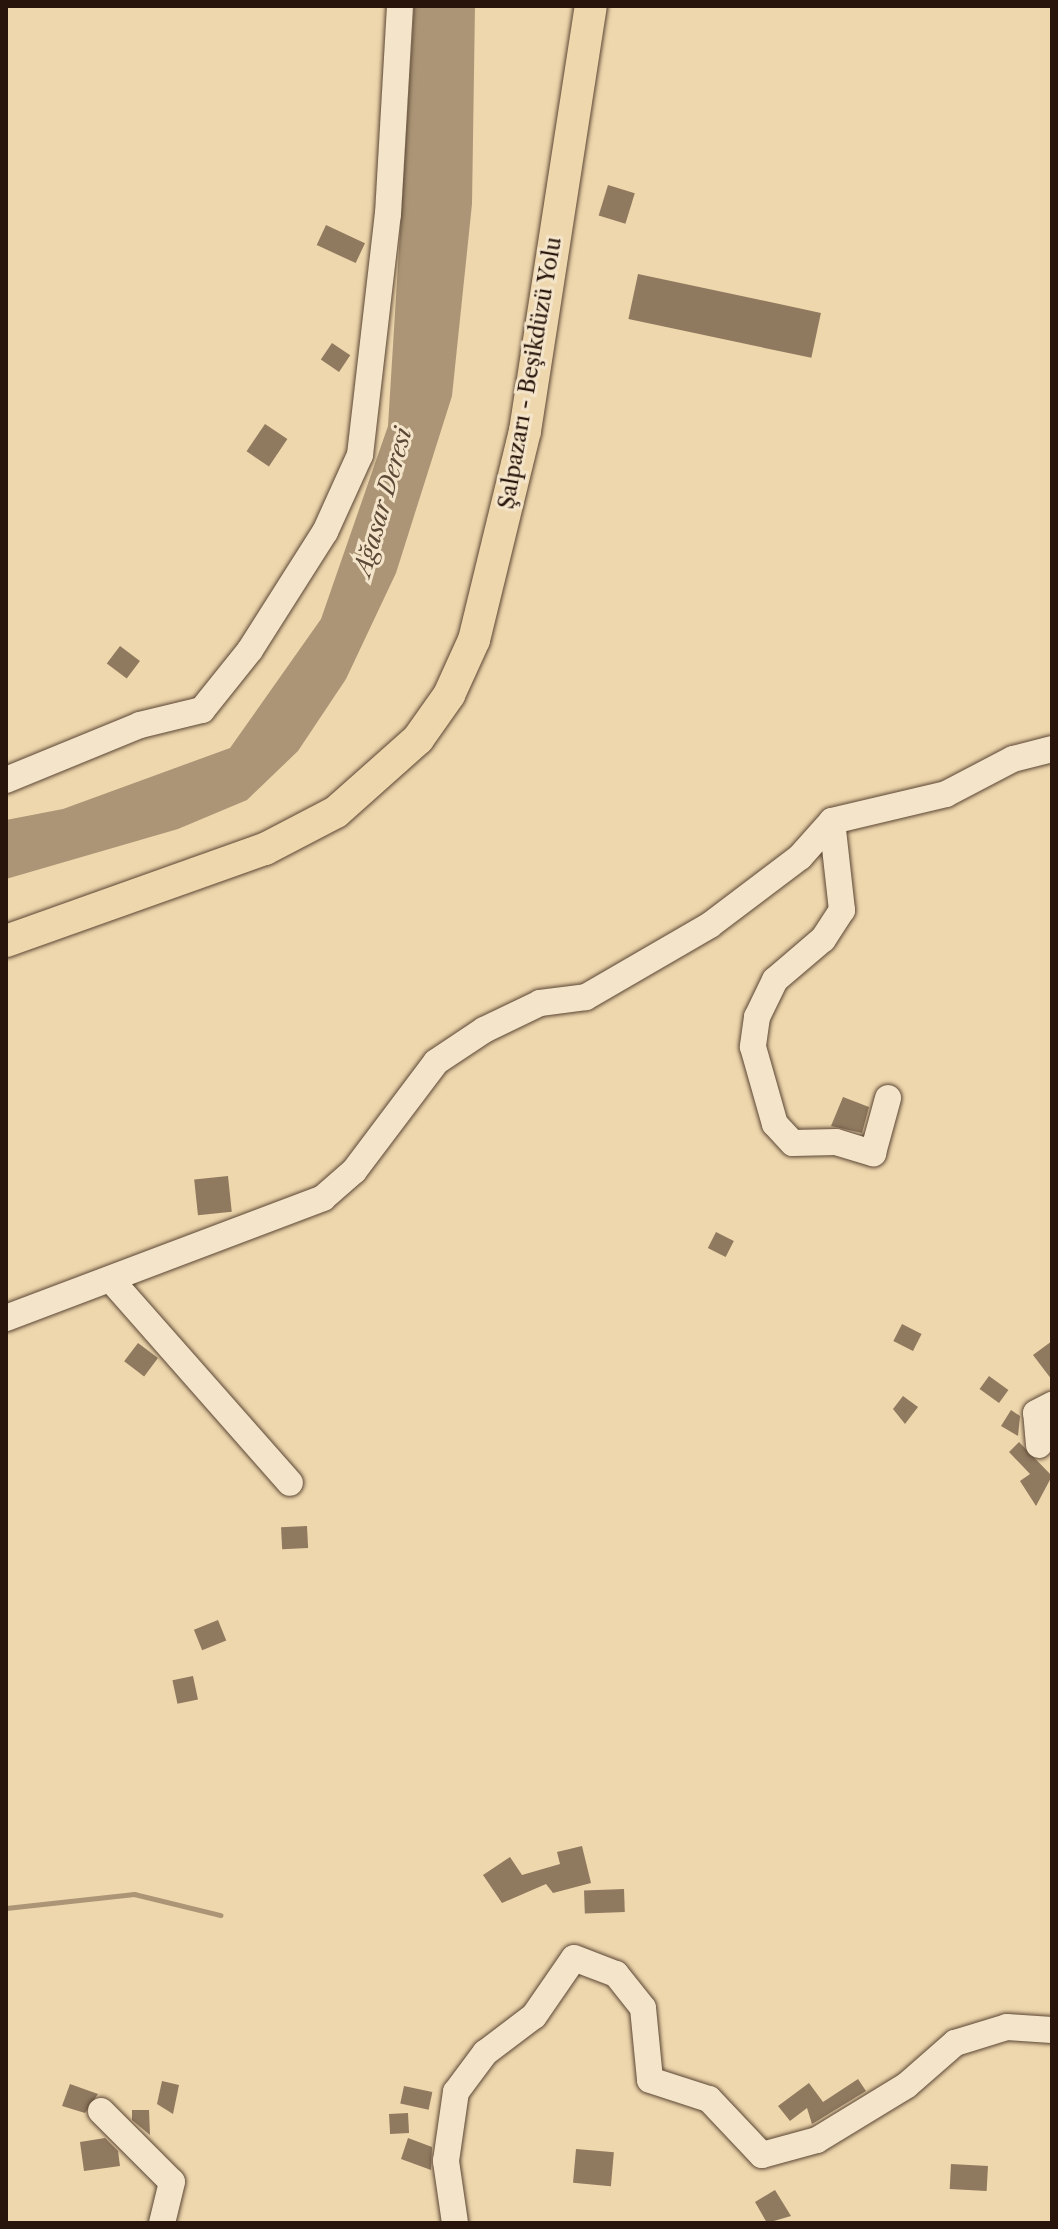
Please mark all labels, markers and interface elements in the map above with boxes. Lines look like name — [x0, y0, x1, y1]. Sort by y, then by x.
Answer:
street label: Şalpazarı - Beşikdüzü Yolu — [493, 235, 567, 511]
water label: Ağasar Deresi — [348, 425, 418, 579]

